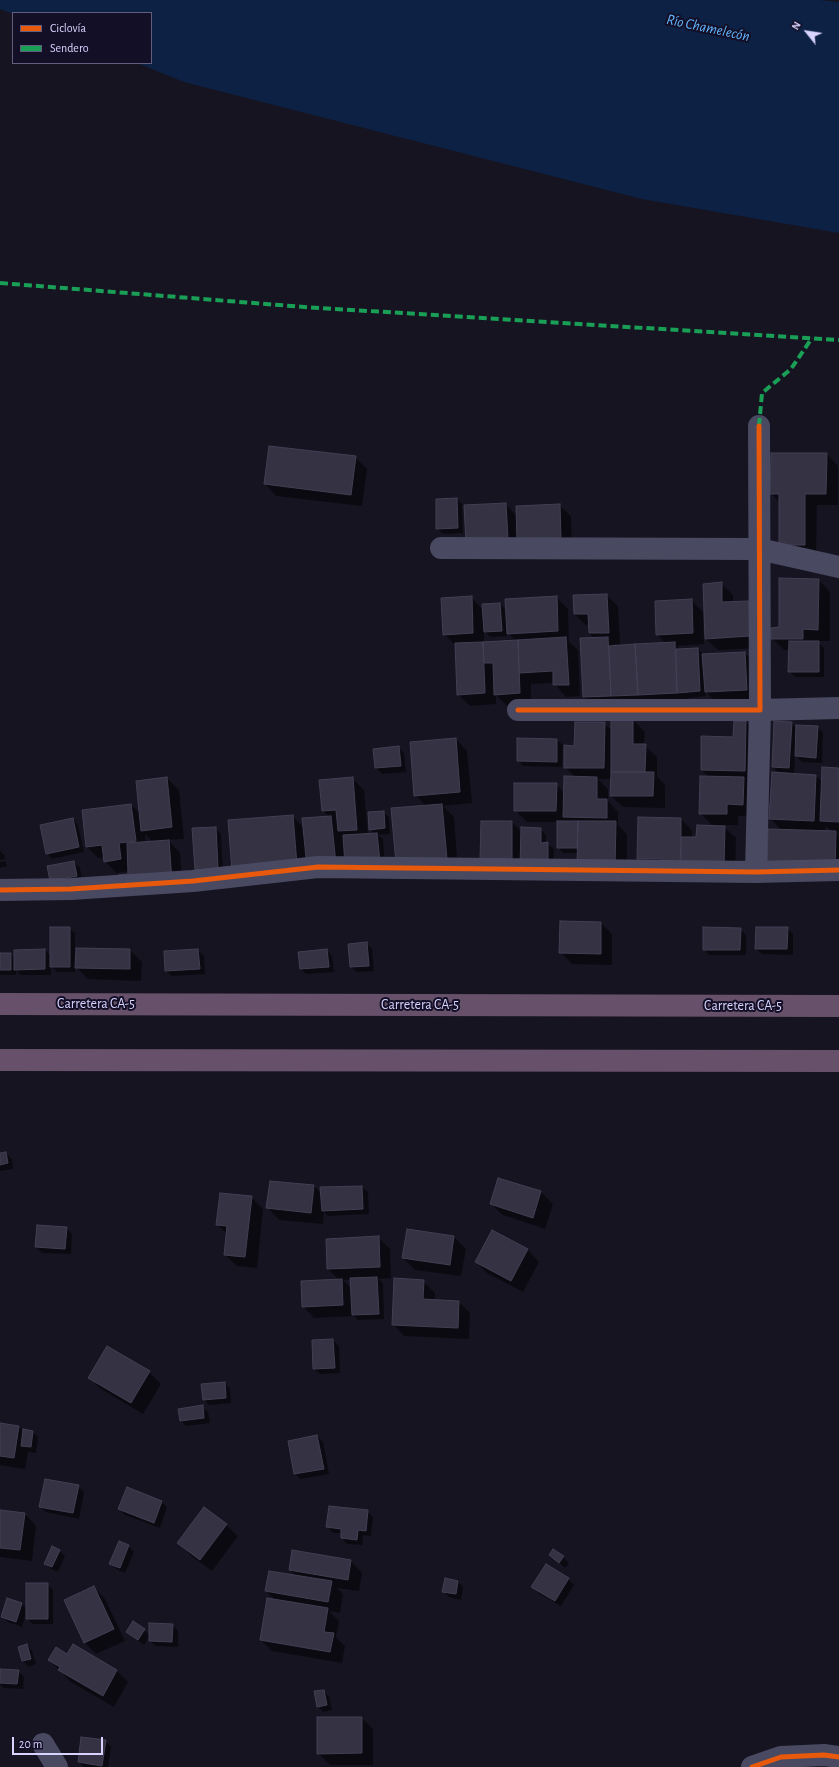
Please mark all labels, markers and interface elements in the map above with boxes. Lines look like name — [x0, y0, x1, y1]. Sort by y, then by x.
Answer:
water label: Río Chamelecón — [665, 10, 751, 46]
legend — [12, 12, 152, 64]
north arrow — [787, 12, 827, 52]
text: N — [789, 20, 803, 32]
text: Ciclovía — [50, 22, 86, 34]
text: Sendero — [50, 42, 89, 54]
street label: Carretera CA-5 — [57, 996, 135, 1012]
street label: Carretera CA-5 — [381, 997, 459, 1013]
street label: Carretera CA-5 — [704, 998, 782, 1014]
scale bar — [14, 1729, 105, 1755]
text: 20 m — [19, 1738, 42, 1750]

